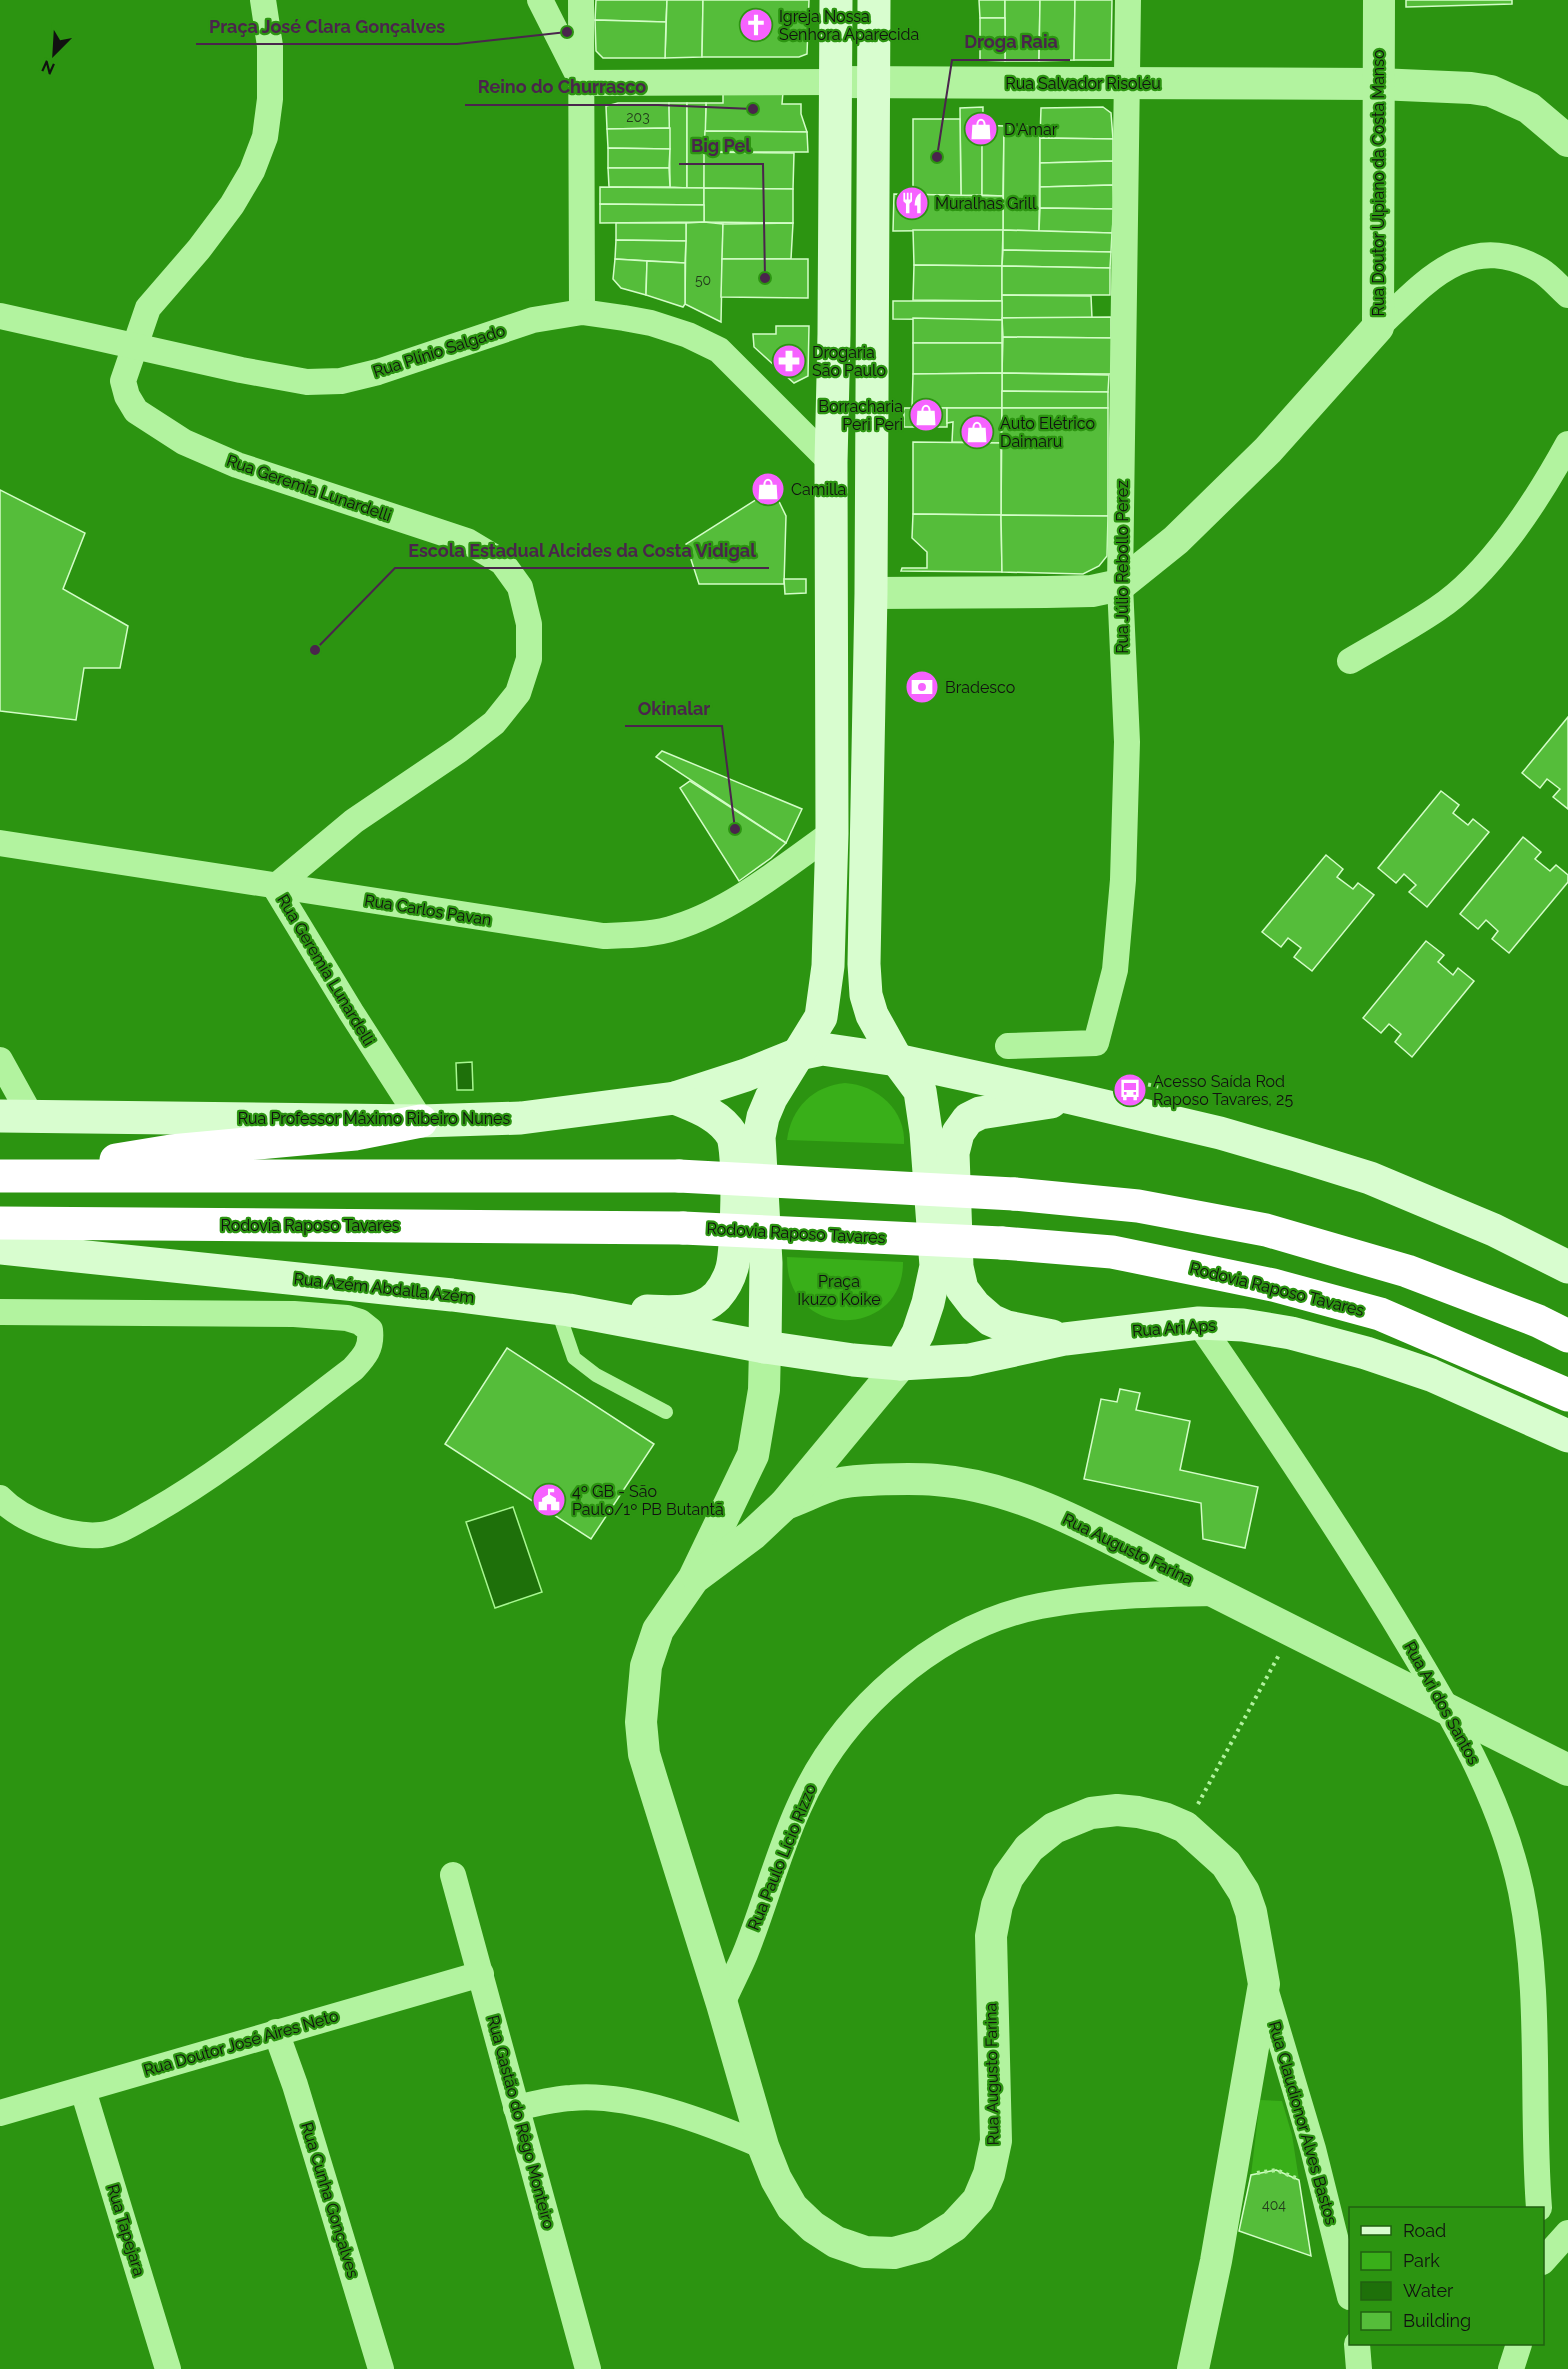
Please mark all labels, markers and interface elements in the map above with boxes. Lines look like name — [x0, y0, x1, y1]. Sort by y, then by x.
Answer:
church icon: Igreja Nossa Senhora Aparecida — [738, 7, 774, 43]
place label: Igreja Nossa Senhora Aparecida — [779, 7, 919, 44]
callout: Praça José Clara Gonçalves — [196, 8, 457, 44]
text: Praça José Clara Gonçalves — [209, 16, 445, 37]
north arrow — [24, 24, 84, 84]
callout: Droga Raia — [952, 24, 1070, 60]
text: Droga Raia — [964, 31, 1058, 52]
street label: Rua Doutor Ulpiano da Costa Manso — [1369, 50, 1388, 316]
text: N — [39, 56, 58, 78]
callout: Reino do Churrasco — [465, 69, 658, 105]
street label: Rua Salvador Risoléu — [1005, 74, 1161, 93]
text: Reino do Churrasco — [478, 76, 646, 97]
house number: 203 — [626, 109, 650, 125]
shop icon: D'Amar — [963, 111, 999, 147]
place label: D'Amar — [1004, 120, 1058, 139]
callout: Big Pel — [679, 128, 763, 164]
text: Big Pel — [691, 135, 751, 156]
restaurant icon: Muralhas Grill — [894, 185, 930, 221]
place label: Muralhas Grill — [935, 194, 1037, 213]
house number: 50 — [695, 272, 711, 288]
street label: Rua Plínio Salgado — [371, 321, 507, 381]
pharmacy icon: Drogaria São Paulo — [771, 343, 807, 379]
place label: Drogaria São Paulo — [812, 343, 886, 380]
place label: Borracharia Peri Peri — [818, 397, 903, 434]
shop icon: Borracharia Peri Peri — [908, 397, 944, 433]
shop icon: Auto Elétrico Daimaru — [959, 414, 995, 450]
place label: Auto Elétrico Daimaru — [1000, 414, 1095, 451]
street label: Rua Geremia Lunardelli — [224, 451, 394, 525]
shop icon: Camilla — [750, 471, 786, 507]
place label: Camilla — [791, 480, 846, 499]
street label: Rua Júlio Rebollo Perez — [1113, 480, 1132, 654]
callout: Escola Estadual Alcides da Costa Vidigal — [395, 532, 769, 568]
text: Escola Estadual Alcides da Costa Vidigal — [408, 540, 756, 561]
bank icon: Bradesco — [904, 669, 940, 705]
place label: Bradesco — [945, 678, 1015, 697]
callout: Okinalar — [625, 690, 722, 726]
text: Okinalar — [638, 698, 710, 719]
street label: Rua Geremia Lunardelli — [273, 891, 379, 1049]
street label: Rua Carlos Pavan — [363, 891, 493, 929]
bus stop icon: Acesso Saída Rod Raposo Tavares, 25 — [1112, 1072, 1148, 1108]
place label: Acesso Saída Rod Raposo Tavares, 25 — [1153, 1072, 1293, 1109]
street label: Rua Professor Máximo Ribeiro Nunes — [238, 1109, 510, 1128]
street label: Rodovia Raposo Tavares — [220, 1216, 400, 1235]
street label: Rodovia Raposo Tavares — [706, 1219, 886, 1247]
street label: Rodovia Raposo Tavares — [1188, 1258, 1366, 1320]
street label: Rua Azém Abdalla Azém — [293, 1269, 475, 1307]
park label: Praça Ikuzo Koike — [797, 1272, 881, 1309]
street label: Rua Ari Aps — [1131, 1316, 1217, 1340]
public building icon: 4º GB - São Paulo/1º PB Butantã — [531, 1482, 567, 1518]
place label: 4º GB - São Paulo/1º PB Butantã — [572, 1482, 724, 1519]
street label: Rua Augusto Farina — [1060, 1509, 1196, 1589]
street label: Rua Ari dos Santos — [1400, 1638, 1484, 1768]
street label: Rua Paulo Lício Rizzo — [744, 1781, 820, 1933]
street label: Rua Augusto Farina — [981, 2003, 1003, 2145]
street label: Rua Doutor José Aires Neto — [141, 2006, 341, 2080]
street label: Rua Gastão do Rêgo Monteiro — [483, 2013, 559, 2231]
street label: Rua Claudionor Alves Bastos — [1265, 2019, 1341, 2227]
street label: Rua Cunha Gonçalves — [297, 2120, 363, 2280]
street label: Rua Tapejara — [103, 2182, 149, 2278]
house number: 404 — [1262, 2197, 1286, 2213]
legend — [1349, 2207, 1544, 2345]
text: Road — [1403, 2220, 1446, 2241]
text: Park — [1403, 2250, 1440, 2271]
text: Water — [1403, 2280, 1454, 2301]
text: Building — [1403, 2310, 1471, 2331]

